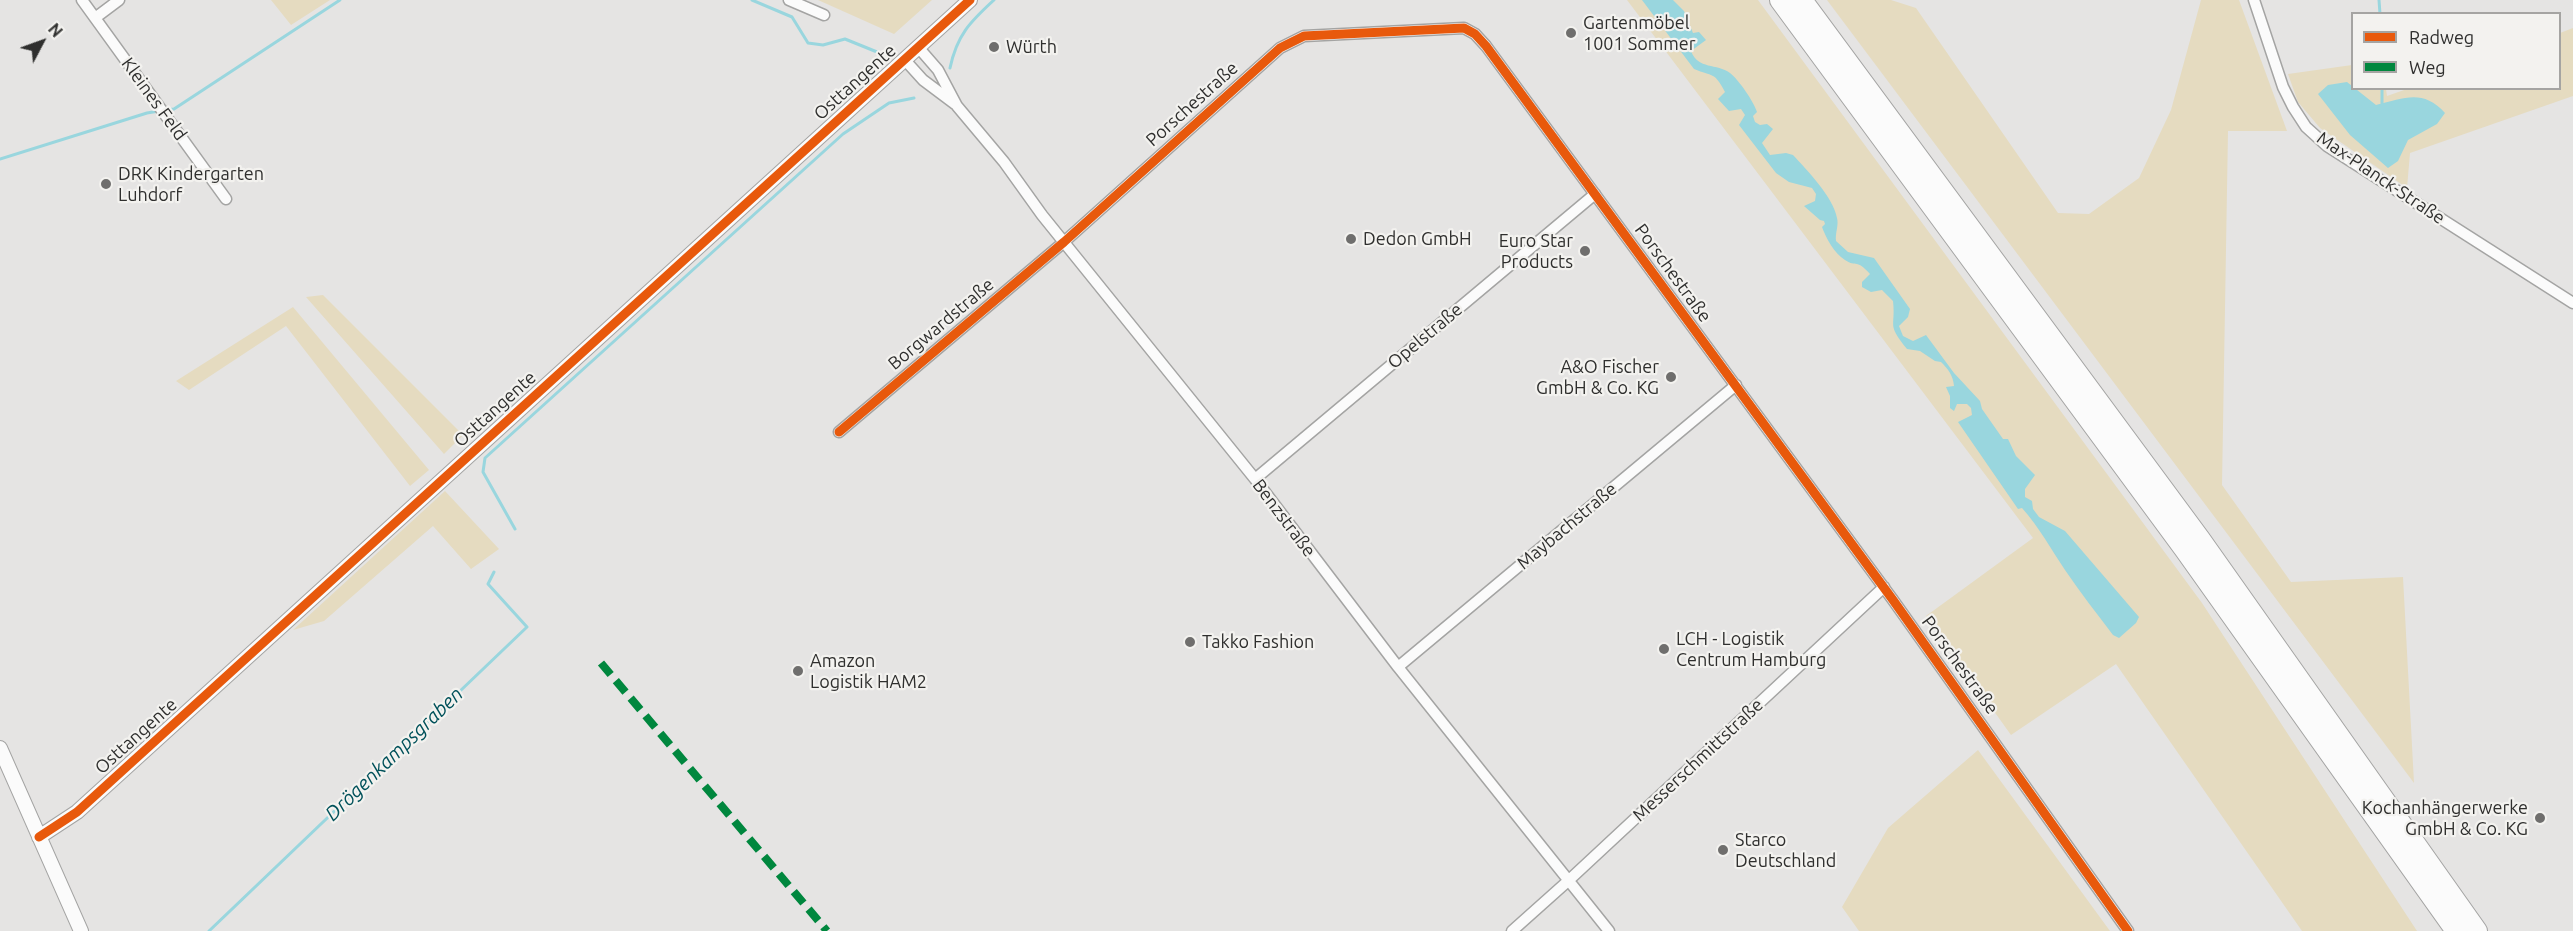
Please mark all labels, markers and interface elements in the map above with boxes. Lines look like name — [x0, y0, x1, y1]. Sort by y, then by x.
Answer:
north arrow — [12, 12, 72, 72]
place label: Gartenmöbel 1001 Sommer — [1583, 12, 1696, 54]
legend — [2351, 12, 2561, 90]
text: N — [45, 20, 66, 41]
marker: Gartenmöbel 1001 Sommer — [1564, 26, 1578, 40]
text: Radweg — [2409, 27, 2474, 47]
place label: Würth — [1006, 36, 1057, 58]
street label: Osttangente — [810, 40, 900, 124]
marker: Würth — [987, 40, 1001, 54]
street label: Kleines Feld — [117, 54, 191, 144]
street label: Porschestraße — [1142, 57, 1242, 151]
text: Weg — [2409, 57, 2446, 77]
street label: Max-Planck-Straße — [2313, 127, 2449, 229]
place label: DRK Kindergarten Luhdorf — [118, 163, 264, 206]
marker: DRK Kindergarten Luhdorf — [99, 177, 113, 191]
street label: Porschestraße — [1630, 220, 1716, 326]
place label: Dedon GmbH — [1363, 228, 1472, 250]
place label: Euro Star Products — [1499, 230, 1573, 272]
marker: Dedon GmbH — [1344, 232, 1358, 246]
marker: Euro Star Products — [1578, 244, 1592, 258]
street label: Borgwardstraße — [884, 274, 998, 374]
street label: Opelstraße — [1383, 299, 1467, 373]
place label: A&O Fischer GmbH & Co. KG — [1536, 356, 1659, 398]
street label: Osttangente — [450, 367, 540, 451]
marker: A&O Fischer GmbH & Co. KG — [1664, 370, 1678, 384]
street label: Benzstraße — [1248, 475, 1320, 561]
street label: Maybachstraße — [1513, 478, 1621, 574]
street label: Porschestraße — [1917, 612, 2003, 718]
place label: LCH - Logistik Centrum Hamburg — [1676, 628, 1826, 670]
place label: Takko Fashion — [1202, 631, 1314, 653]
marker: Takko Fashion — [1183, 635, 1197, 649]
marker: LCH - Logistik Centrum Hamburg — [1657, 642, 1671, 656]
place label: Amazon Logistik HAM2 — [810, 650, 927, 692]
marker: Amazon Logistik HAM2 — [791, 664, 805, 678]
water label: Drögenkampsgraben — [320, 682, 468, 826]
street label: Osttangente — [91, 694, 181, 778]
street label: Messerschmittstraße — [1628, 694, 1768, 826]
place label: Kochanhängerwerke GmbH & Co. KG — [2362, 797, 2528, 840]
marker: Kochanhängerwerke GmbH & Co. KG — [2533, 811, 2547, 825]
place label: Starco Deutschland — [1735, 829, 1836, 872]
marker: Starco Deutschland — [1716, 843, 1730, 857]

